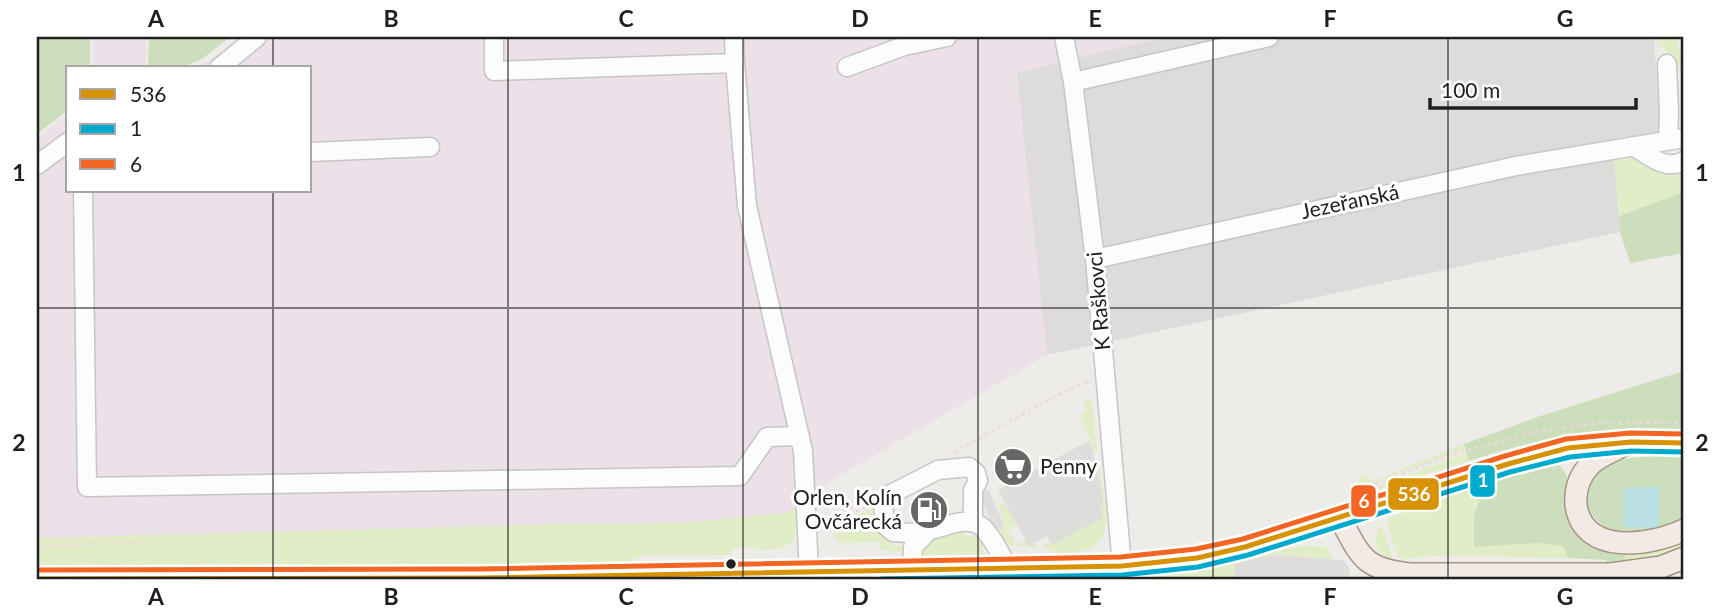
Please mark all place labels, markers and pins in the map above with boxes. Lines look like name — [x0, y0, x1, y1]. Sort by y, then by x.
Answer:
supermarket icon: Penny — [992, 446, 1034, 488]
place label: Penny — [1040, 453, 1097, 478]
place label: Orlen, Kolín Ovčárecká — [793, 484, 902, 533]
fuel station icon: Orlen, Kolín Ovčárecká — [908, 489, 950, 531]
unlabelled marker — [724, 557, 738, 571]

